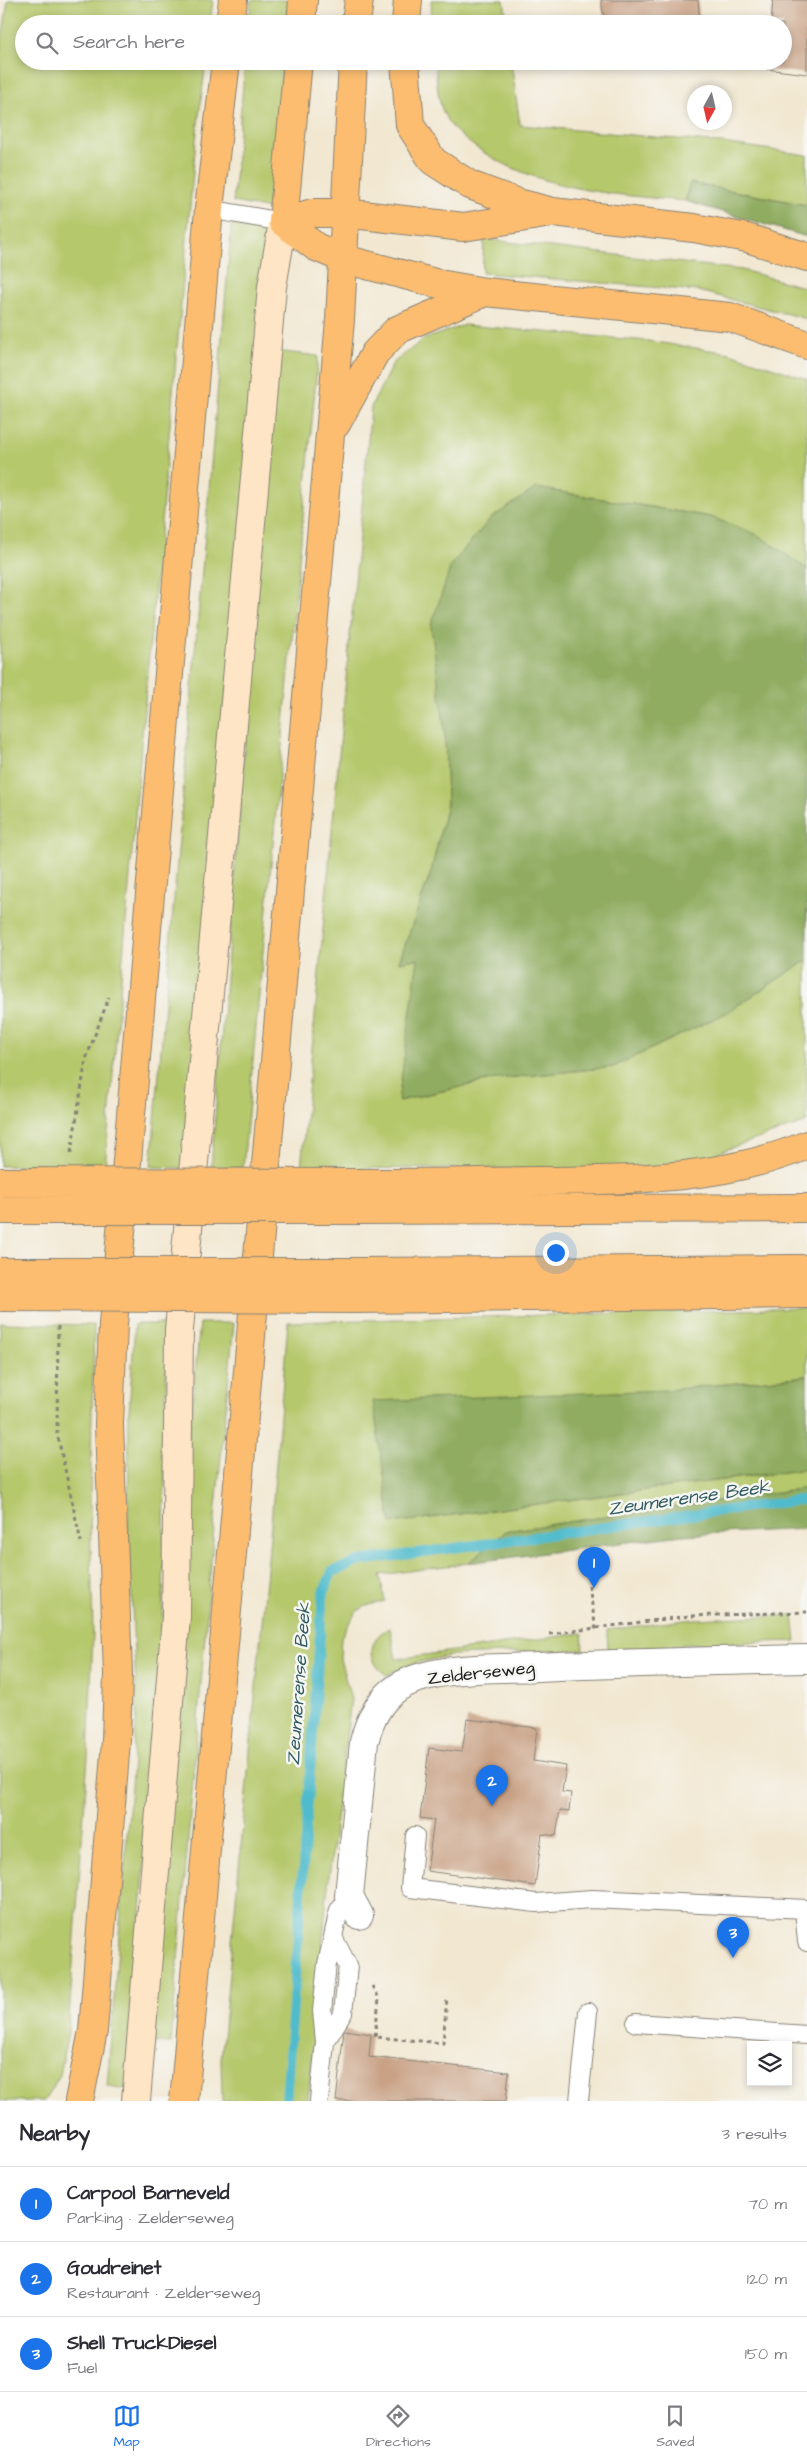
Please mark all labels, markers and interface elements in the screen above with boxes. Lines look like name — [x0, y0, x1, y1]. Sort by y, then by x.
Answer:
search box — [15, 15, 792, 70]
icon: search — [33, 29, 61, 57]
text: Search here — [73, 29, 185, 56]
north arrow — [687, 85, 732, 130]
your location — [543, 1240, 569, 1266]
water label: Zeumerense Beek — [606, 1473, 772, 1523]
pin: 1 — [578, 1547, 610, 1588]
water label: Zeumerense Beek — [280, 1601, 318, 1766]
street label: Zelderseweg — [426, 1655, 536, 1692]
pin: 2 — [476, 1765, 508, 1806]
pin: 3 — [717, 1917, 749, 1958]
map controls — [747, 2041, 792, 2086]
button: layers — [747, 2041, 792, 2086]
text: Nearby — [20, 2119, 90, 2148]
text: 3 results — [722, 2123, 787, 2145]
text: Carpool Barneveld — [67, 2180, 229, 2207]
text: 1 — [35, 2193, 37, 2215]
text: 70 m — [748, 2193, 787, 2215]
text: Parking · Zelderseweg — [67, 2207, 234, 2229]
text: Goudreinet — [67, 2255, 161, 2282]
text: 2 — [31, 2268, 41, 2290]
text: 120 m — [747, 2268, 787, 2290]
text: Restaurant · Zelderseweg — [67, 2282, 260, 2304]
text: Shell TruckDiesel — [67, 2330, 216, 2357]
text: 3 — [32, 2343, 40, 2365]
text: 150 m — [745, 2343, 787, 2365]
text: Fuel — [67, 2357, 97, 2379]
tab: Map — [113, 2402, 141, 2452]
tab: Directions — [366, 2402, 431, 2452]
tab: Saved — [656, 2402, 694, 2452]

